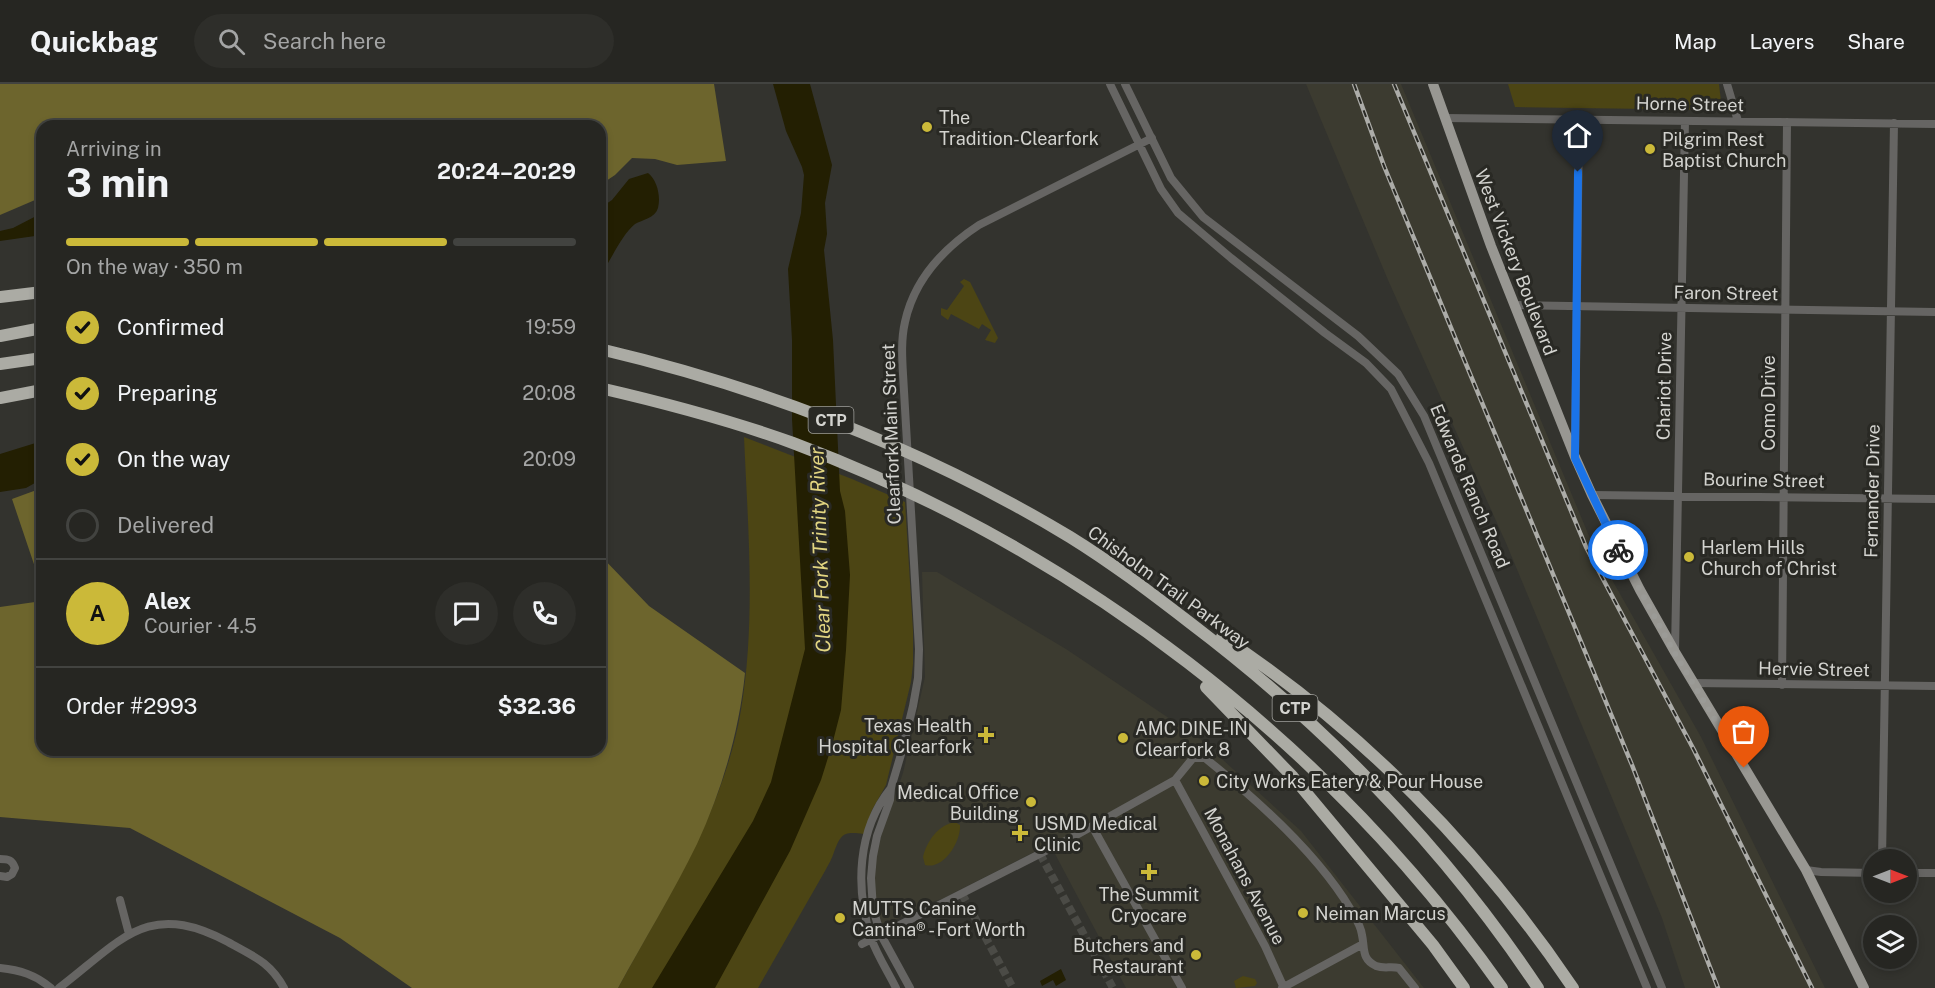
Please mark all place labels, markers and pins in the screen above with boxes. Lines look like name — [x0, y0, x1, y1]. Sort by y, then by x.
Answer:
place label: The Tradition-Clearfork — [939, 107, 1099, 149]
pin — [1552, 110, 1603, 172]
marker: The Tradition-Clearfork — [920, 120, 934, 134]
place label: Pilgrim Rest Baptist Church — [1662, 129, 1786, 171]
marker: Pilgrim Rest Baptist Church — [1643, 142, 1657, 156]
place label: Harlem Hills Church of Christ — [1701, 537, 1837, 579]
marker: Harlem Hills Church of Christ — [1682, 550, 1696, 564]
pin — [1718, 706, 1769, 768]
place label: Texas Health Hospital Clearfork — [818, 715, 972, 757]
place label: AMC DINE-IN Clearfork 8 — [1135, 718, 1248, 760]
marker: Texas Health Hospital Clearfork — [977, 726, 995, 744]
marker: AMC DINE-IN Clearfork 8 — [1116, 731, 1130, 745]
place label: City Works Eatery & Pour House — [1216, 771, 1483, 792]
marker: City Works Eatery & Pour House — [1197, 774, 1211, 788]
place label: Medical Office Building — [897, 782, 1019, 824]
marker: Medical Office Building — [1024, 795, 1038, 809]
place label: USMD Medical Clinic — [1034, 813, 1158, 855]
marker: USMD Medical Clinic — [1011, 824, 1029, 842]
marker: The Summit Cryocare — [1140, 863, 1158, 881]
place label: The Summit Cryocare — [1099, 884, 1199, 926]
place label: MUTTS Canine Cantina® - Fort Worth — [852, 898, 1025, 940]
place label: Neiman Marcus — [1315, 903, 1446, 924]
marker: Neiman Marcus — [1296, 906, 1310, 920]
marker: MUTTS Canine Cantina® - Fort Worth — [833, 911, 847, 925]
place label: Butchers and Restaurant — [1073, 935, 1184, 977]
marker: Butchers and Restaurant — [1189, 948, 1203, 962]

